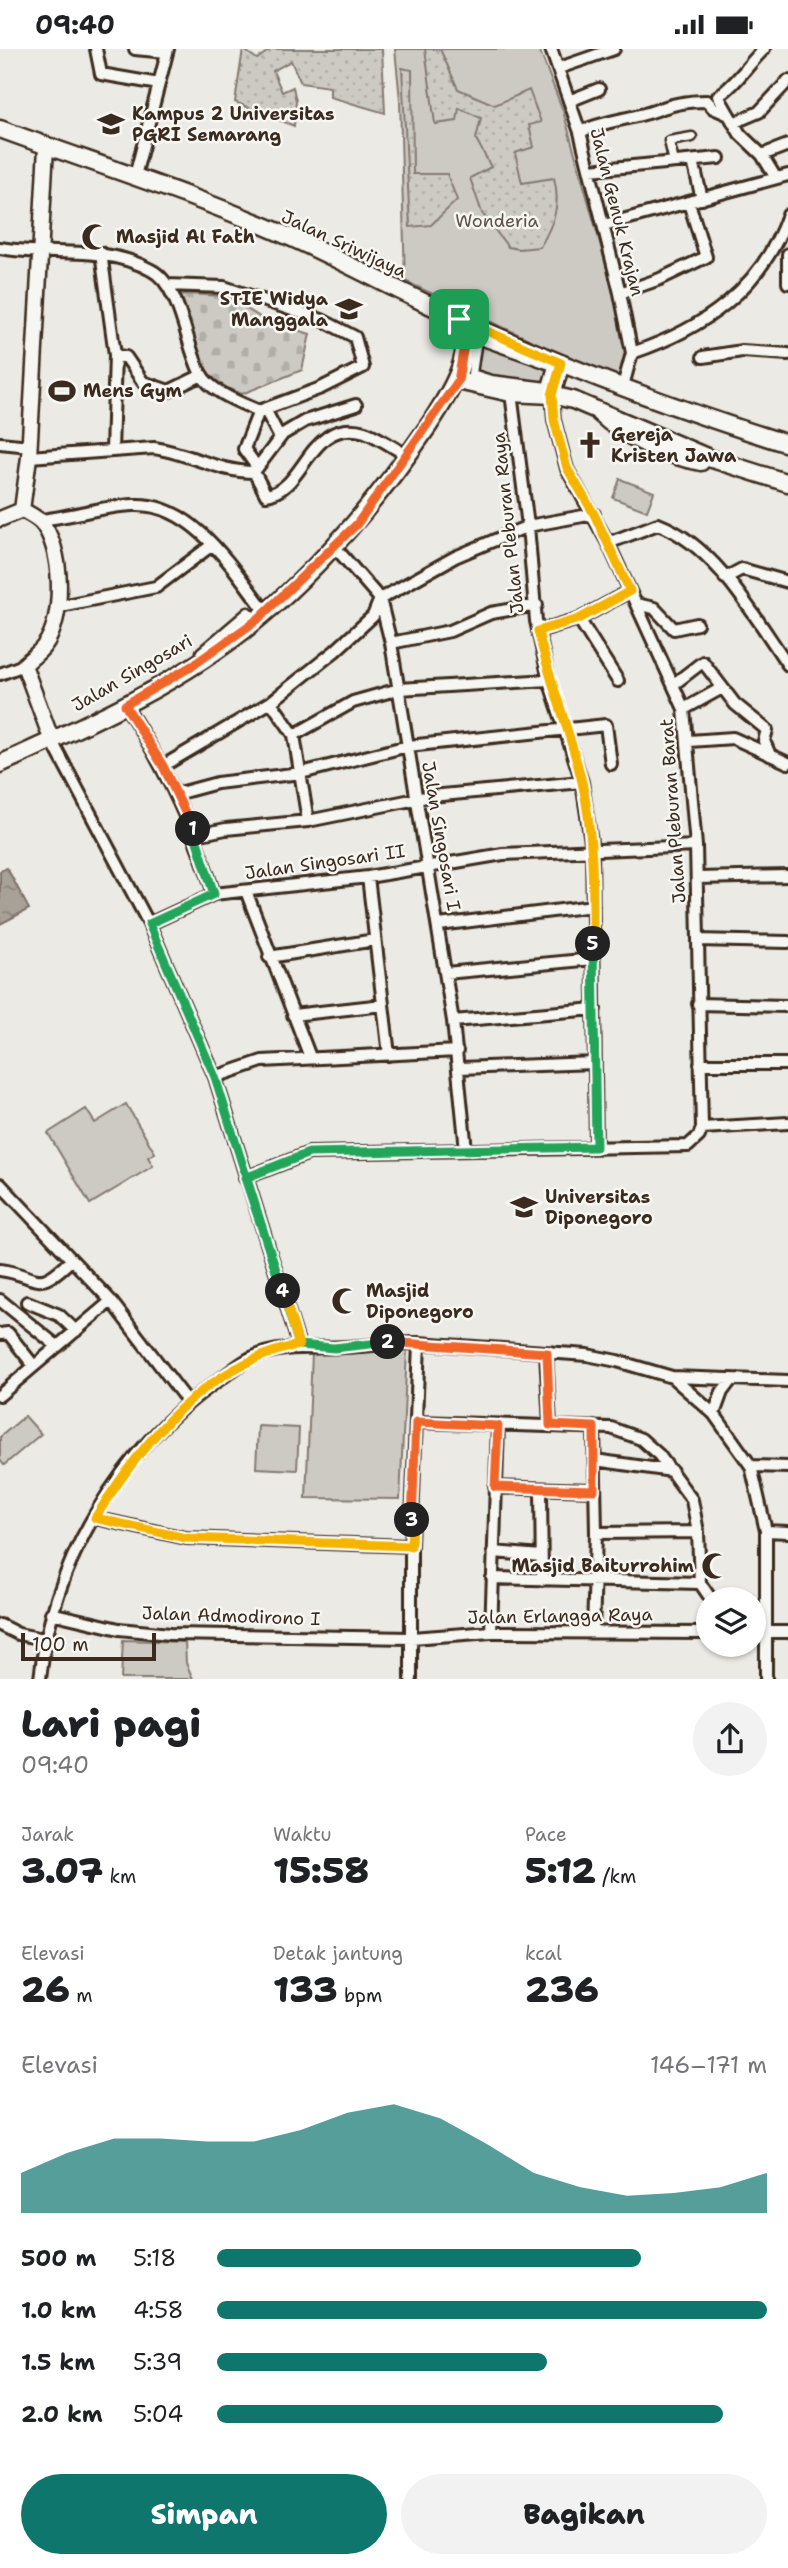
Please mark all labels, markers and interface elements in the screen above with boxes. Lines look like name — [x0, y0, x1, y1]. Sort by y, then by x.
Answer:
text: 09:40 — [35, 7, 115, 42]
place label: Kampus 2 Universitas PGRI Semarang — [132, 102, 335, 147]
school or university icon: Kampus 2 Universitas PGRI Semarang — [96, 109, 126, 139]
street label: Jalan Genuk Krajan — [584, 125, 650, 299]
street label: Jalan Sriwijaya — [278, 205, 410, 283]
park label: Wonderia — [455, 209, 539, 233]
mosque icon: Masjid Al Fath — [80, 222, 110, 252]
place label: Masjid Al Fath — [116, 225, 255, 249]
place label: STIE Widya Manggala — [220, 287, 329, 332]
pin — [429, 289, 489, 349]
school or university icon: STIE Widya Manggala — [334, 294, 364, 324]
icon: arrive — [440, 300, 478, 338]
sports icon: Mens Gym — [47, 376, 77, 406]
place label: Mens Gym — [83, 379, 183, 403]
place label: Gereja Kristen Jawa — [611, 423, 737, 468]
church icon: Gereja Kristen Jawa — [575, 430, 605, 460]
street label: Jalan Pleburan Raya — [487, 431, 529, 615]
street label: Jalan Singosari — [67, 629, 197, 717]
street label: Jalan Pleburan Barat — [655, 718, 691, 904]
street label: Jalan Singosari I — [416, 759, 466, 913]
pin: 1 — [176, 811, 210, 847]
text: 1 — [188, 816, 197, 841]
street label: Jalan Singosari II — [243, 839, 407, 885]
pin: 5 — [576, 927, 610, 961]
text: 5 — [587, 931, 598, 956]
place label: Universitas Diponegoro — [545, 1185, 653, 1230]
school or university icon: Universitas Diponegoro — [509, 1192, 539, 1222]
pin: 4 — [266, 1273, 300, 1309]
text: 4 — [276, 1278, 289, 1303]
place label: Masjid Diponegoro — [366, 1279, 474, 1324]
mosque icon: Masjid Diponegoro — [330, 1286, 360, 1316]
pin: 2 — [370, 1325, 406, 1359]
text: 2 — [381, 1329, 394, 1354]
pin: 3 — [394, 1503, 430, 1537]
text: 3 — [405, 1507, 418, 1532]
mosque icon: Masjid Baiturrohim — [700, 1551, 730, 1581]
place label: Masjid Baiturrohim — [512, 1554, 695, 1578]
map controls — [696, 1587, 766, 1657]
button: layers — [696, 1587, 766, 1657]
street label: Jalan Admodirono I — [141, 1601, 321, 1631]
street label: Jalan Erlangga Raya — [467, 1602, 653, 1630]
scale bar — [21, 1630, 156, 1662]
text: 100 m — [32, 1632, 89, 1657]
text: Lari pagi — [21, 1698, 201, 1749]
button: share — [693, 1702, 767, 1776]
text: 09:40 — [21, 1750, 89, 1780]
text: Jarak — [21, 1822, 74, 1847]
text: Waktu — [273, 1822, 332, 1847]
text: Pace — [525, 1822, 567, 1847]
text: 3.07 — [21, 1847, 103, 1894]
text: 15:58 — [273, 1847, 369, 1894]
text: 5:12 — [525, 1847, 596, 1894]
text: km — [103, 1864, 136, 1889]
text: /km — [596, 1864, 636, 1889]
text: Elevasi — [21, 1941, 85, 1966]
text: Detak jantung — [273, 1941, 403, 1966]
text: kcal — [525, 1941, 562, 1966]
text: 26 — [21, 1966, 70, 2013]
text: 133 — [273, 1966, 338, 2013]
text: 236 — [525, 1966, 599, 2013]
text: m — [70, 1983, 93, 2008]
text: bpm — [338, 1983, 382, 2008]
text: Elevasi — [21, 2050, 98, 2080]
text: 146–171 m — [650, 2050, 767, 2080]
text: 500 m — [21, 2243, 96, 2273]
text: 5:18 — [133, 2243, 176, 2273]
text: 1.0 km — [21, 2295, 96, 2325]
text: 4:58 — [133, 2295, 184, 2325]
text: 1.5 km — [21, 2347, 95, 2377]
text: 5:39 — [133, 2347, 182, 2377]
text: 2.0 km — [21, 2399, 103, 2429]
text: 5:04 — [133, 2399, 183, 2429]
button: Simpan — [21, 2474, 387, 2554]
button: Bagikan — [401, 2474, 767, 2554]

